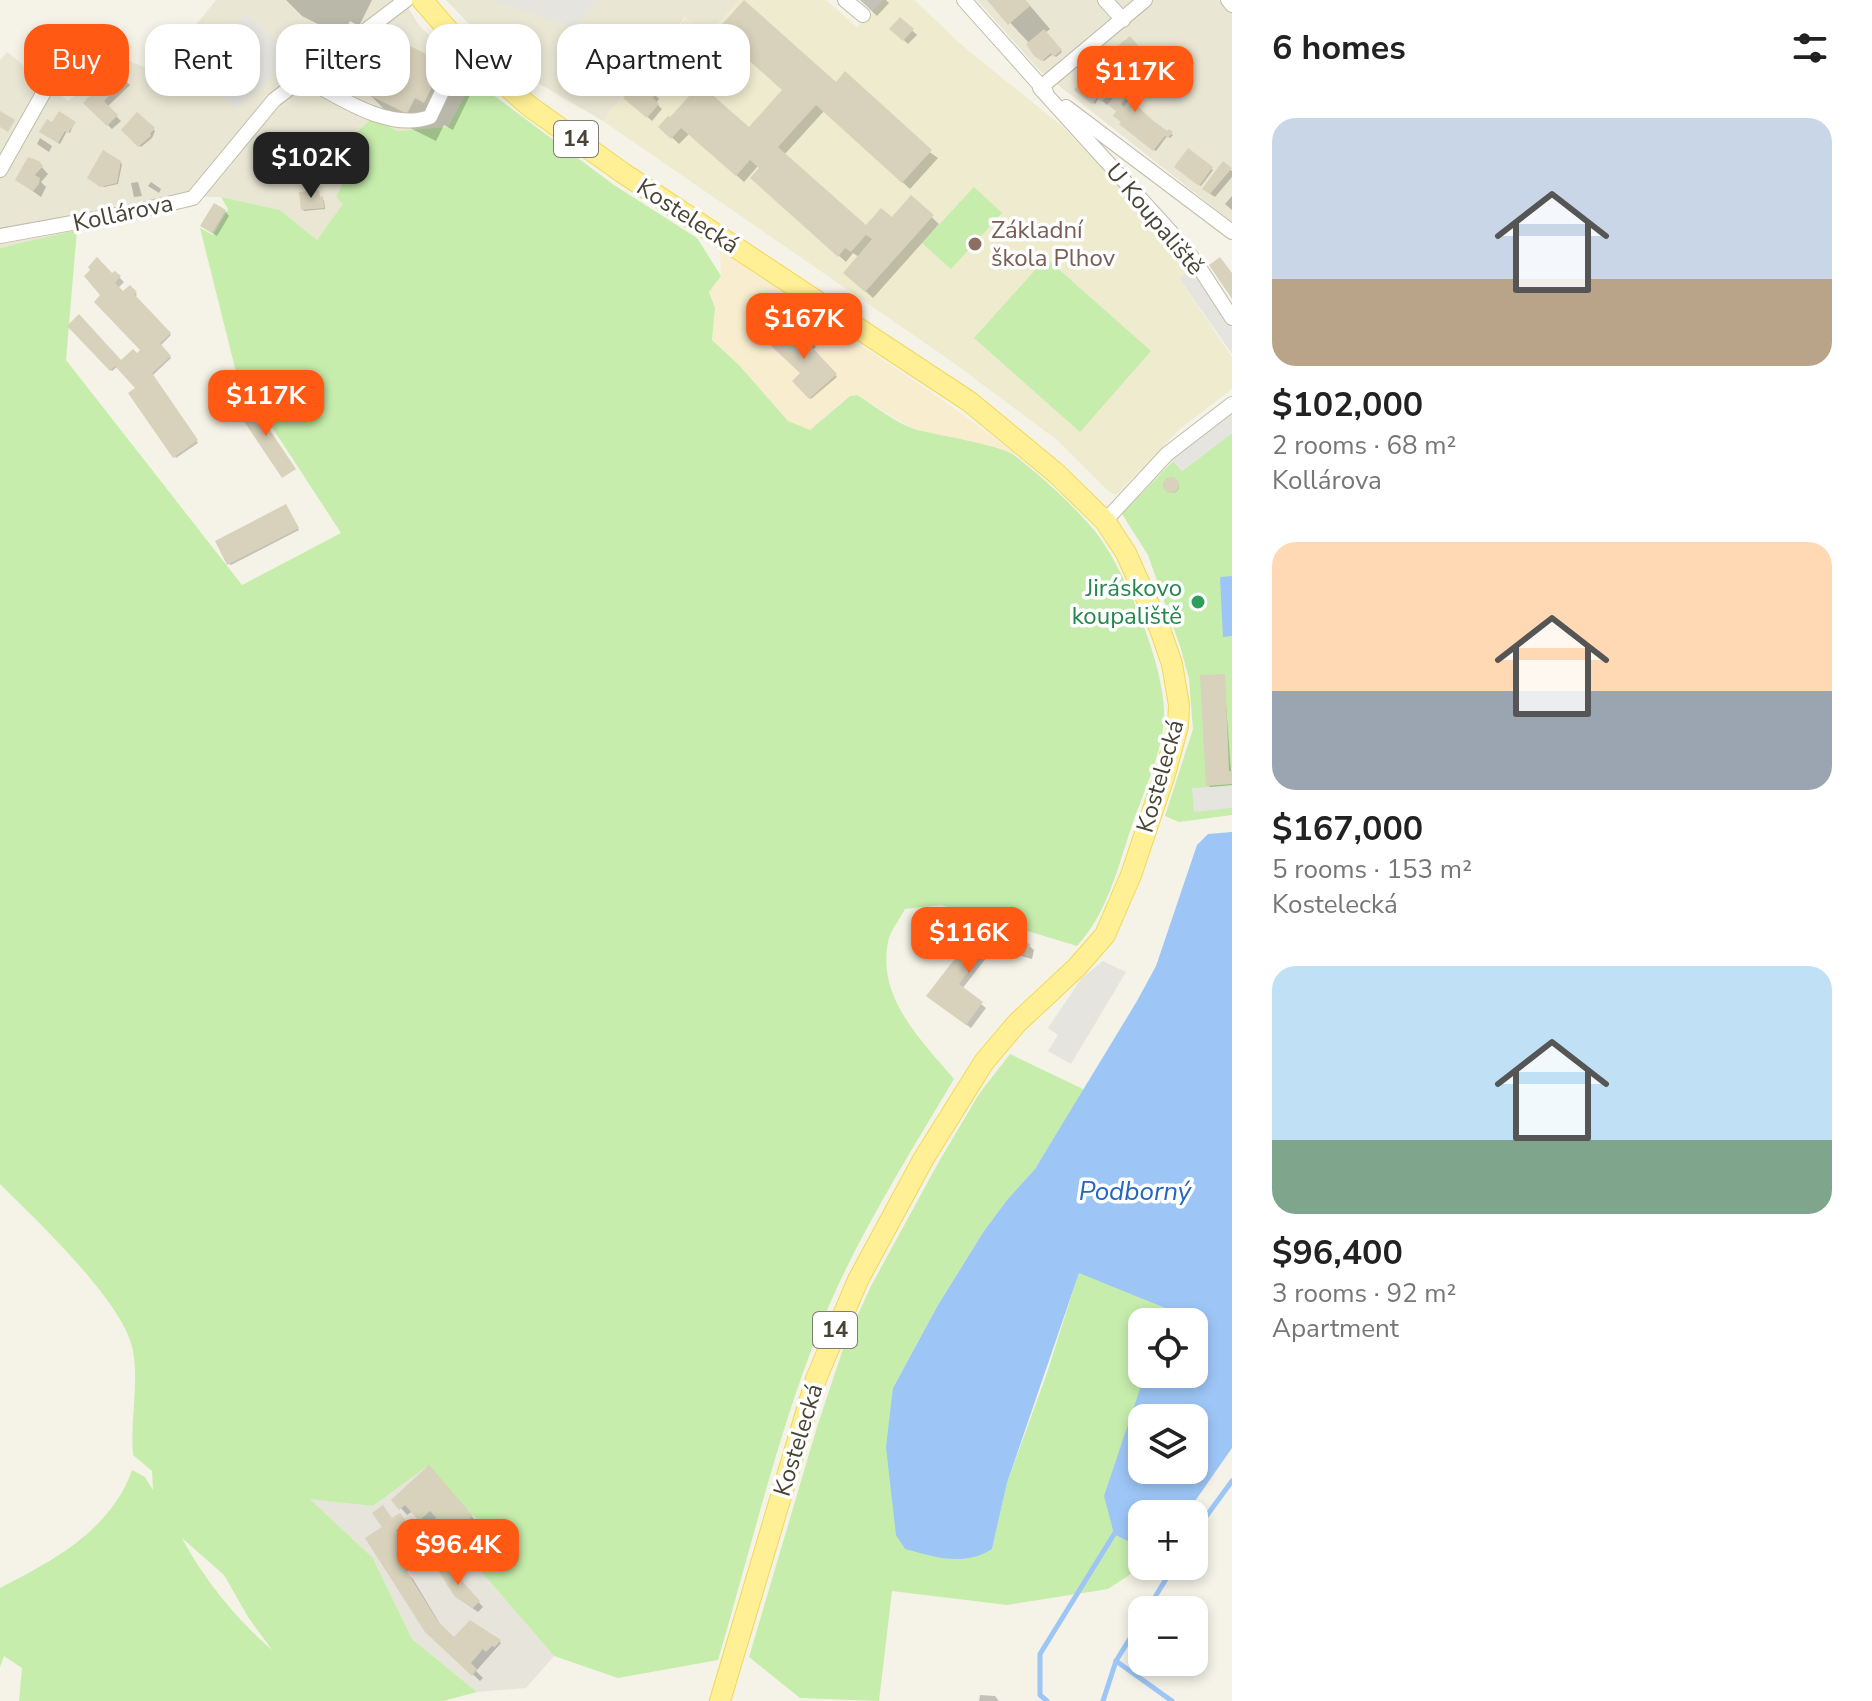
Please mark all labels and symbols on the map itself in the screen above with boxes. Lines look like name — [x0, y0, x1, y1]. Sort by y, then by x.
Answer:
pin: $117K — [1079, 46, 1191, 114]
road number: 14 — [554, 121, 598, 157]
pin: $102K — [255, 132, 367, 200]
street label: U Koupaliště — [1099, 156, 1211, 282]
street label: Kostelecká — [631, 171, 745, 261]
street label: Kollárova — [70, 187, 176, 239]
place label: Základní škola Plhov — [991, 214, 1116, 274]
marker: Základní škola Plhov — [966, 235, 984, 253]
pin: $167K — [748, 293, 860, 361]
pin: $117K — [210, 370, 322, 438]
place label: Jiráskovo koupaliště — [1072, 572, 1182, 632]
marker: Jiráskovo koupaliště — [1189, 593, 1207, 611]
street label: Kostelecká — [1129, 716, 1191, 836]
pin: $116K — [913, 907, 1025, 975]
water label: Podborný — [1079, 1174, 1193, 1209]
road number: 14 — [813, 1312, 857, 1348]
street label: Kostelecká — [766, 1380, 830, 1500]
pin: $96.4K — [393, 1519, 523, 1587]

